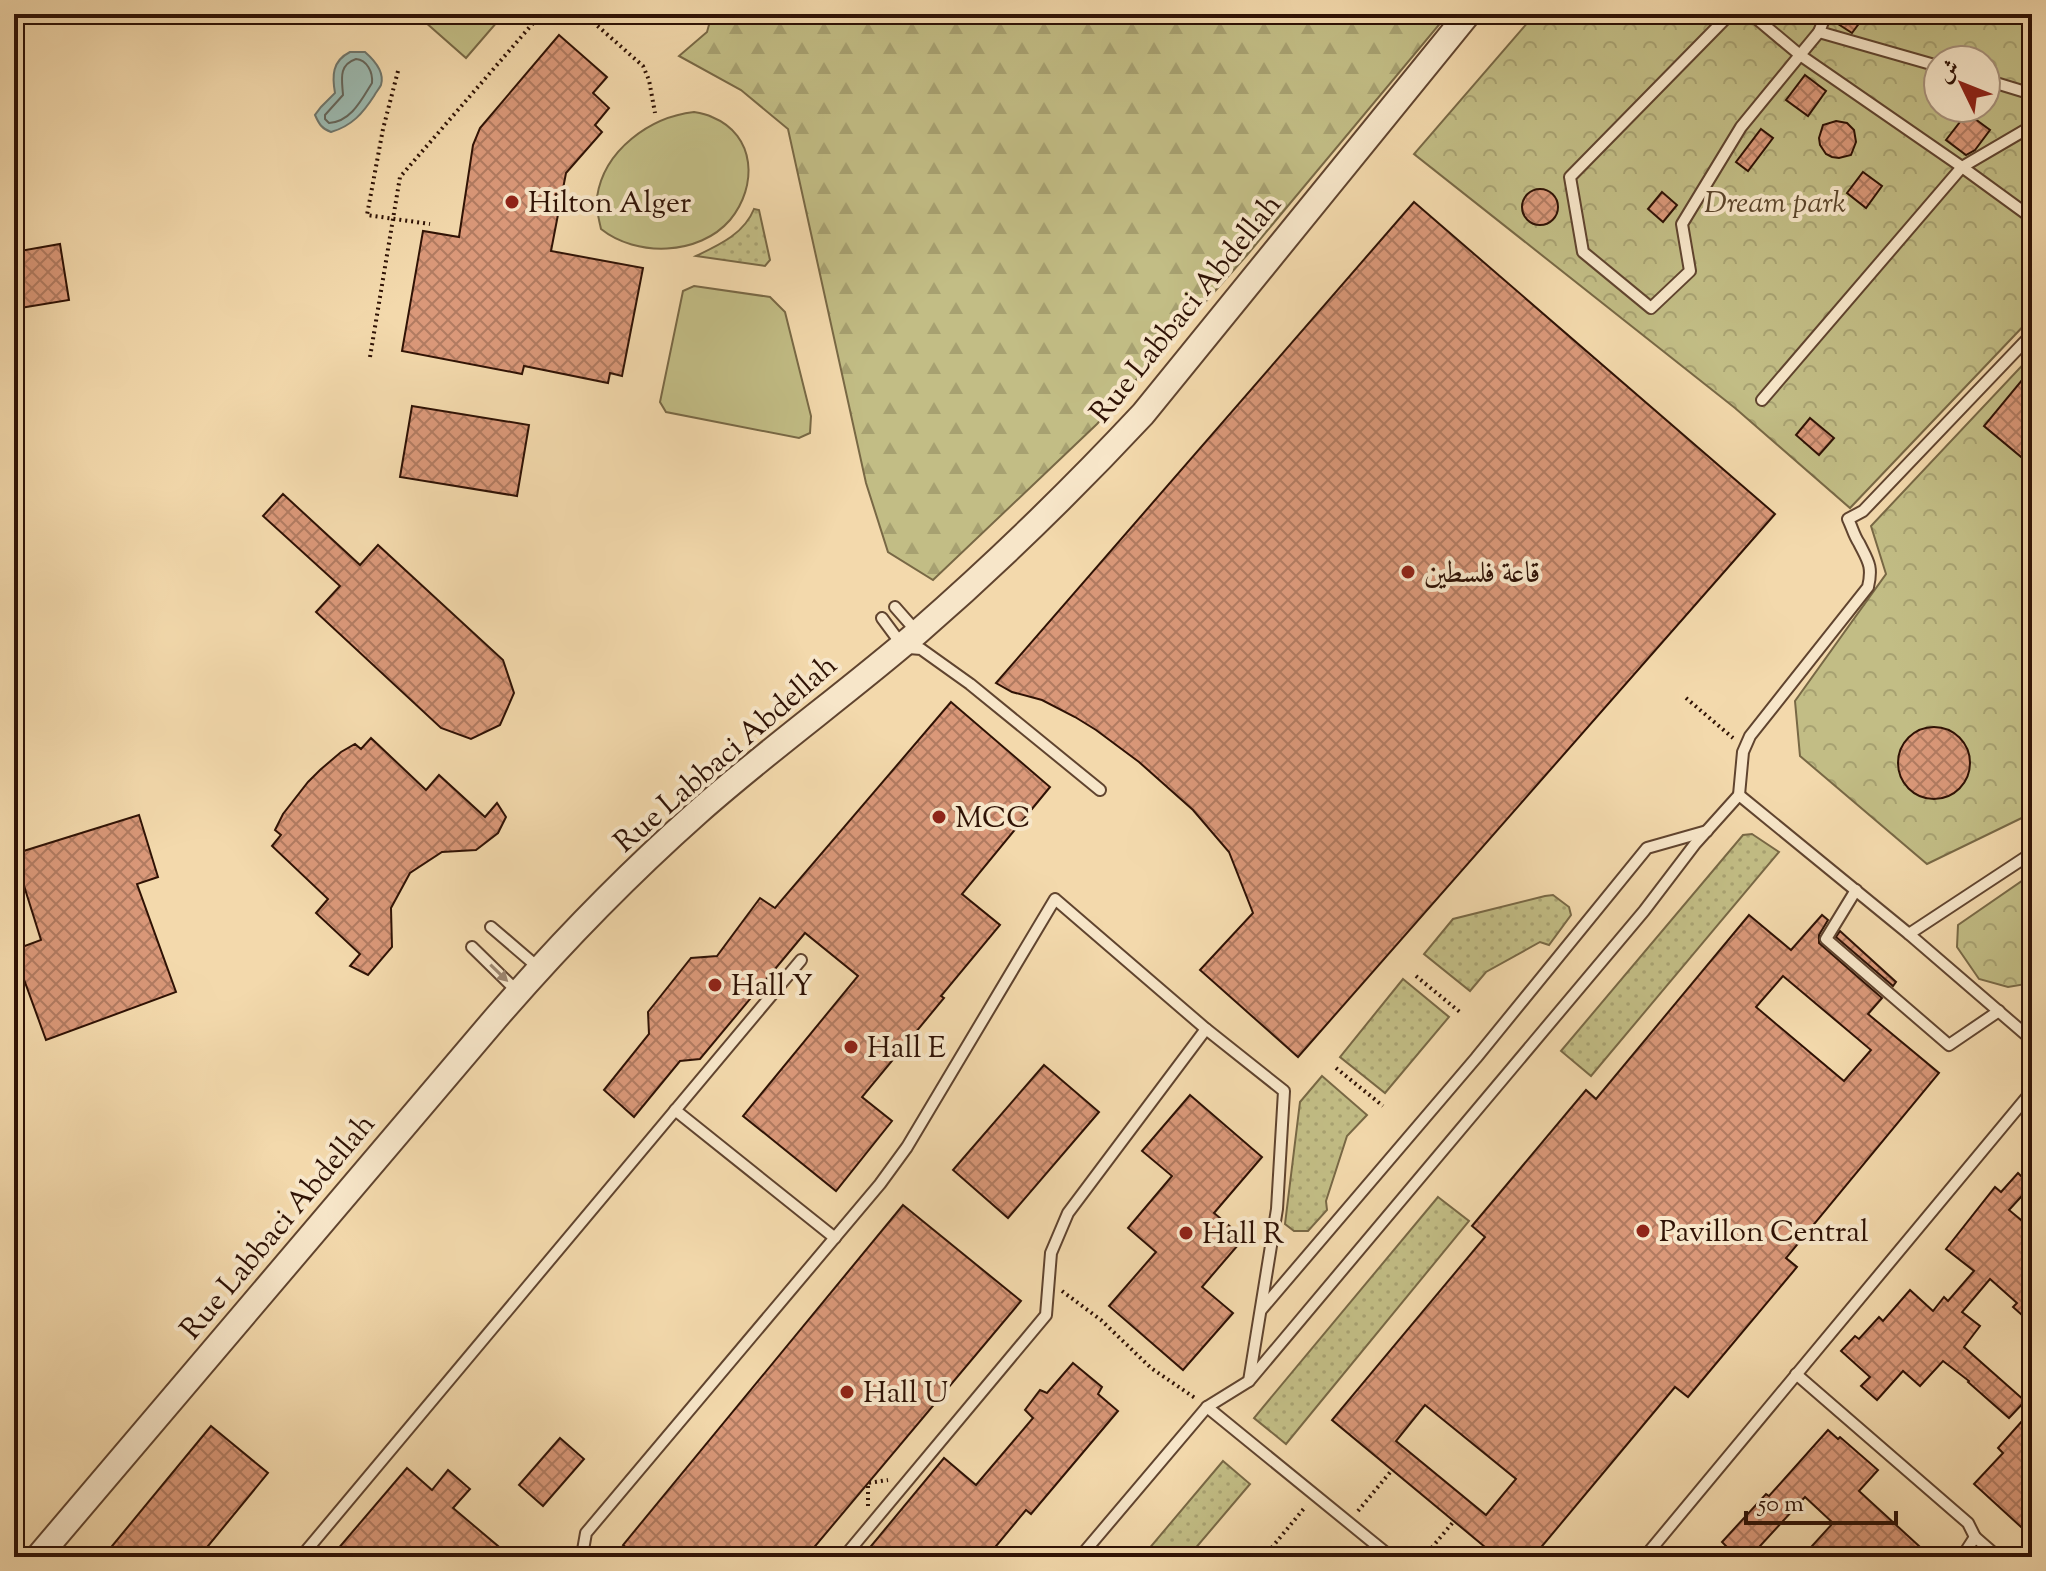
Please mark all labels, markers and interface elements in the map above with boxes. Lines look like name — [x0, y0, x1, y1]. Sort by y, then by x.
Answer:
north arrow — [1922, 44, 2002, 124]
text: ش — [1930, 54, 1969, 91]
place label: Hilton Alger — [528, 183, 691, 226]
park label: Dream park — [1704, 183, 1846, 226]
street label: Rue Labbaci Abdellah — [1081, 186, 1293, 433]
marker: Hilton Alger — [503, 193, 521, 211]
place label: قاعة فلسطين — [1424, 553, 1540, 596]
marker: قاعة فلسطين — [1399, 563, 1417, 581]
street label: Rue Labbaci Abdellah — [606, 645, 848, 864]
place label: MCC — [955, 798, 1031, 841]
marker: MCC — [930, 808, 948, 826]
one-way arrow — [489, 963, 508, 982]
place label: Hall Y — [731, 966, 813, 1009]
marker: Hall Y — [706, 976, 724, 994]
place label: Hall E — [867, 1028, 946, 1071]
marker: Hall E — [842, 1038, 860, 1056]
street label: Rue Labbaci Abdellah — [171, 1105, 387, 1350]
place label: Pavillon Central — [1659, 1212, 1869, 1255]
place label: Hall R — [1202, 1214, 1285, 1257]
marker: Pavillon Central — [1634, 1222, 1652, 1240]
marker: Hall R — [1177, 1224, 1195, 1242]
place label: Hall U — [863, 1373, 948, 1416]
marker: Hall U — [838, 1383, 856, 1401]
scale bar — [1746, 1475, 1896, 1525]
text: 50 m — [1756, 1488, 1804, 1522]

